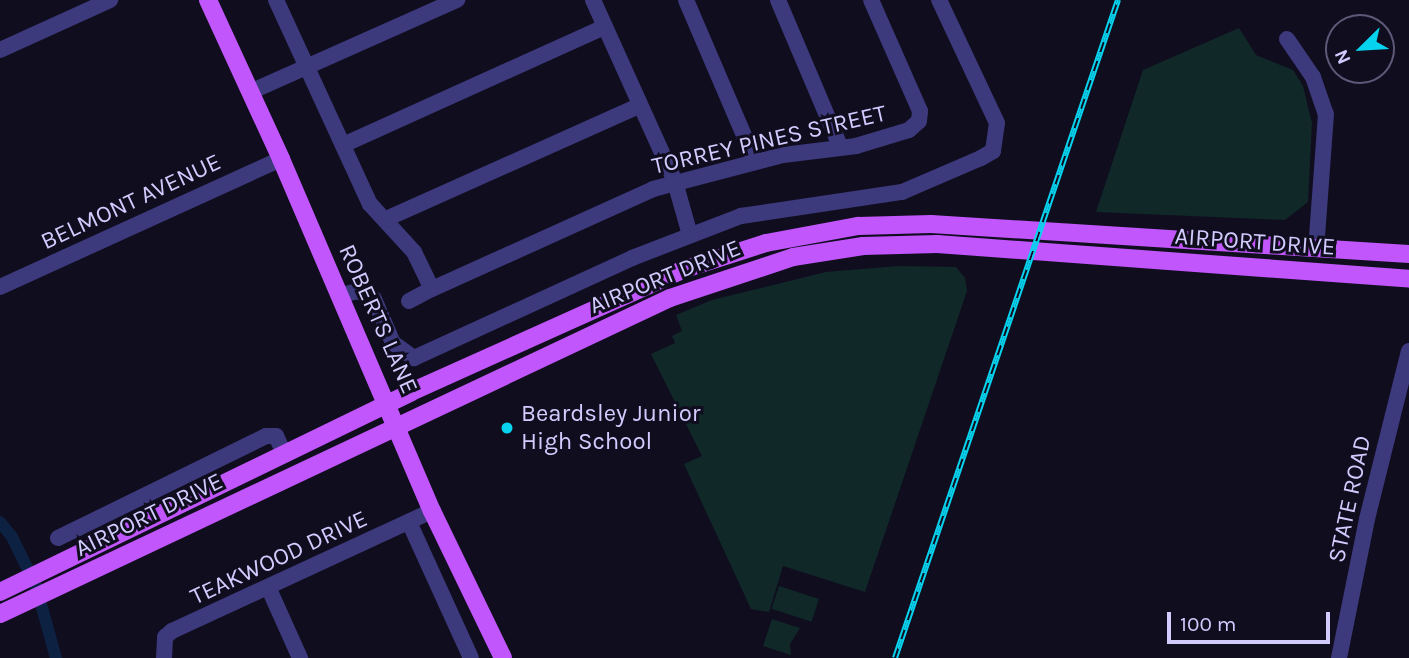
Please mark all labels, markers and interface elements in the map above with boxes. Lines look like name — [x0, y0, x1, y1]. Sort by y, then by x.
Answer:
north arrow — [1325, 14, 1395, 84]
text: N — [1330, 46, 1355, 67]
street label: TORREY PINES STREET — [649, 99, 889, 181]
street label: BELMONT AVENUE — [36, 148, 226, 256]
street label: AIRPORT DRIVE — [1174, 222, 1336, 262]
street label: AIRPORT DRIVE — [585, 234, 745, 320]
street label: ROBERTS LANE — [332, 240, 424, 398]
place label: Beardsley Junior High School — [521, 400, 701, 456]
marker: Beardsley Junior High School — [499, 420, 515, 436]
street label: STATE ROAD — [1322, 433, 1378, 565]
street label: AIRPORT DRIVE — [70, 467, 228, 563]
street label: TEAKWOOD DRIVE — [186, 504, 372, 612]
scale bar — [1171, 598, 1334, 642]
text: 100 m — [1180, 612, 1237, 636]

